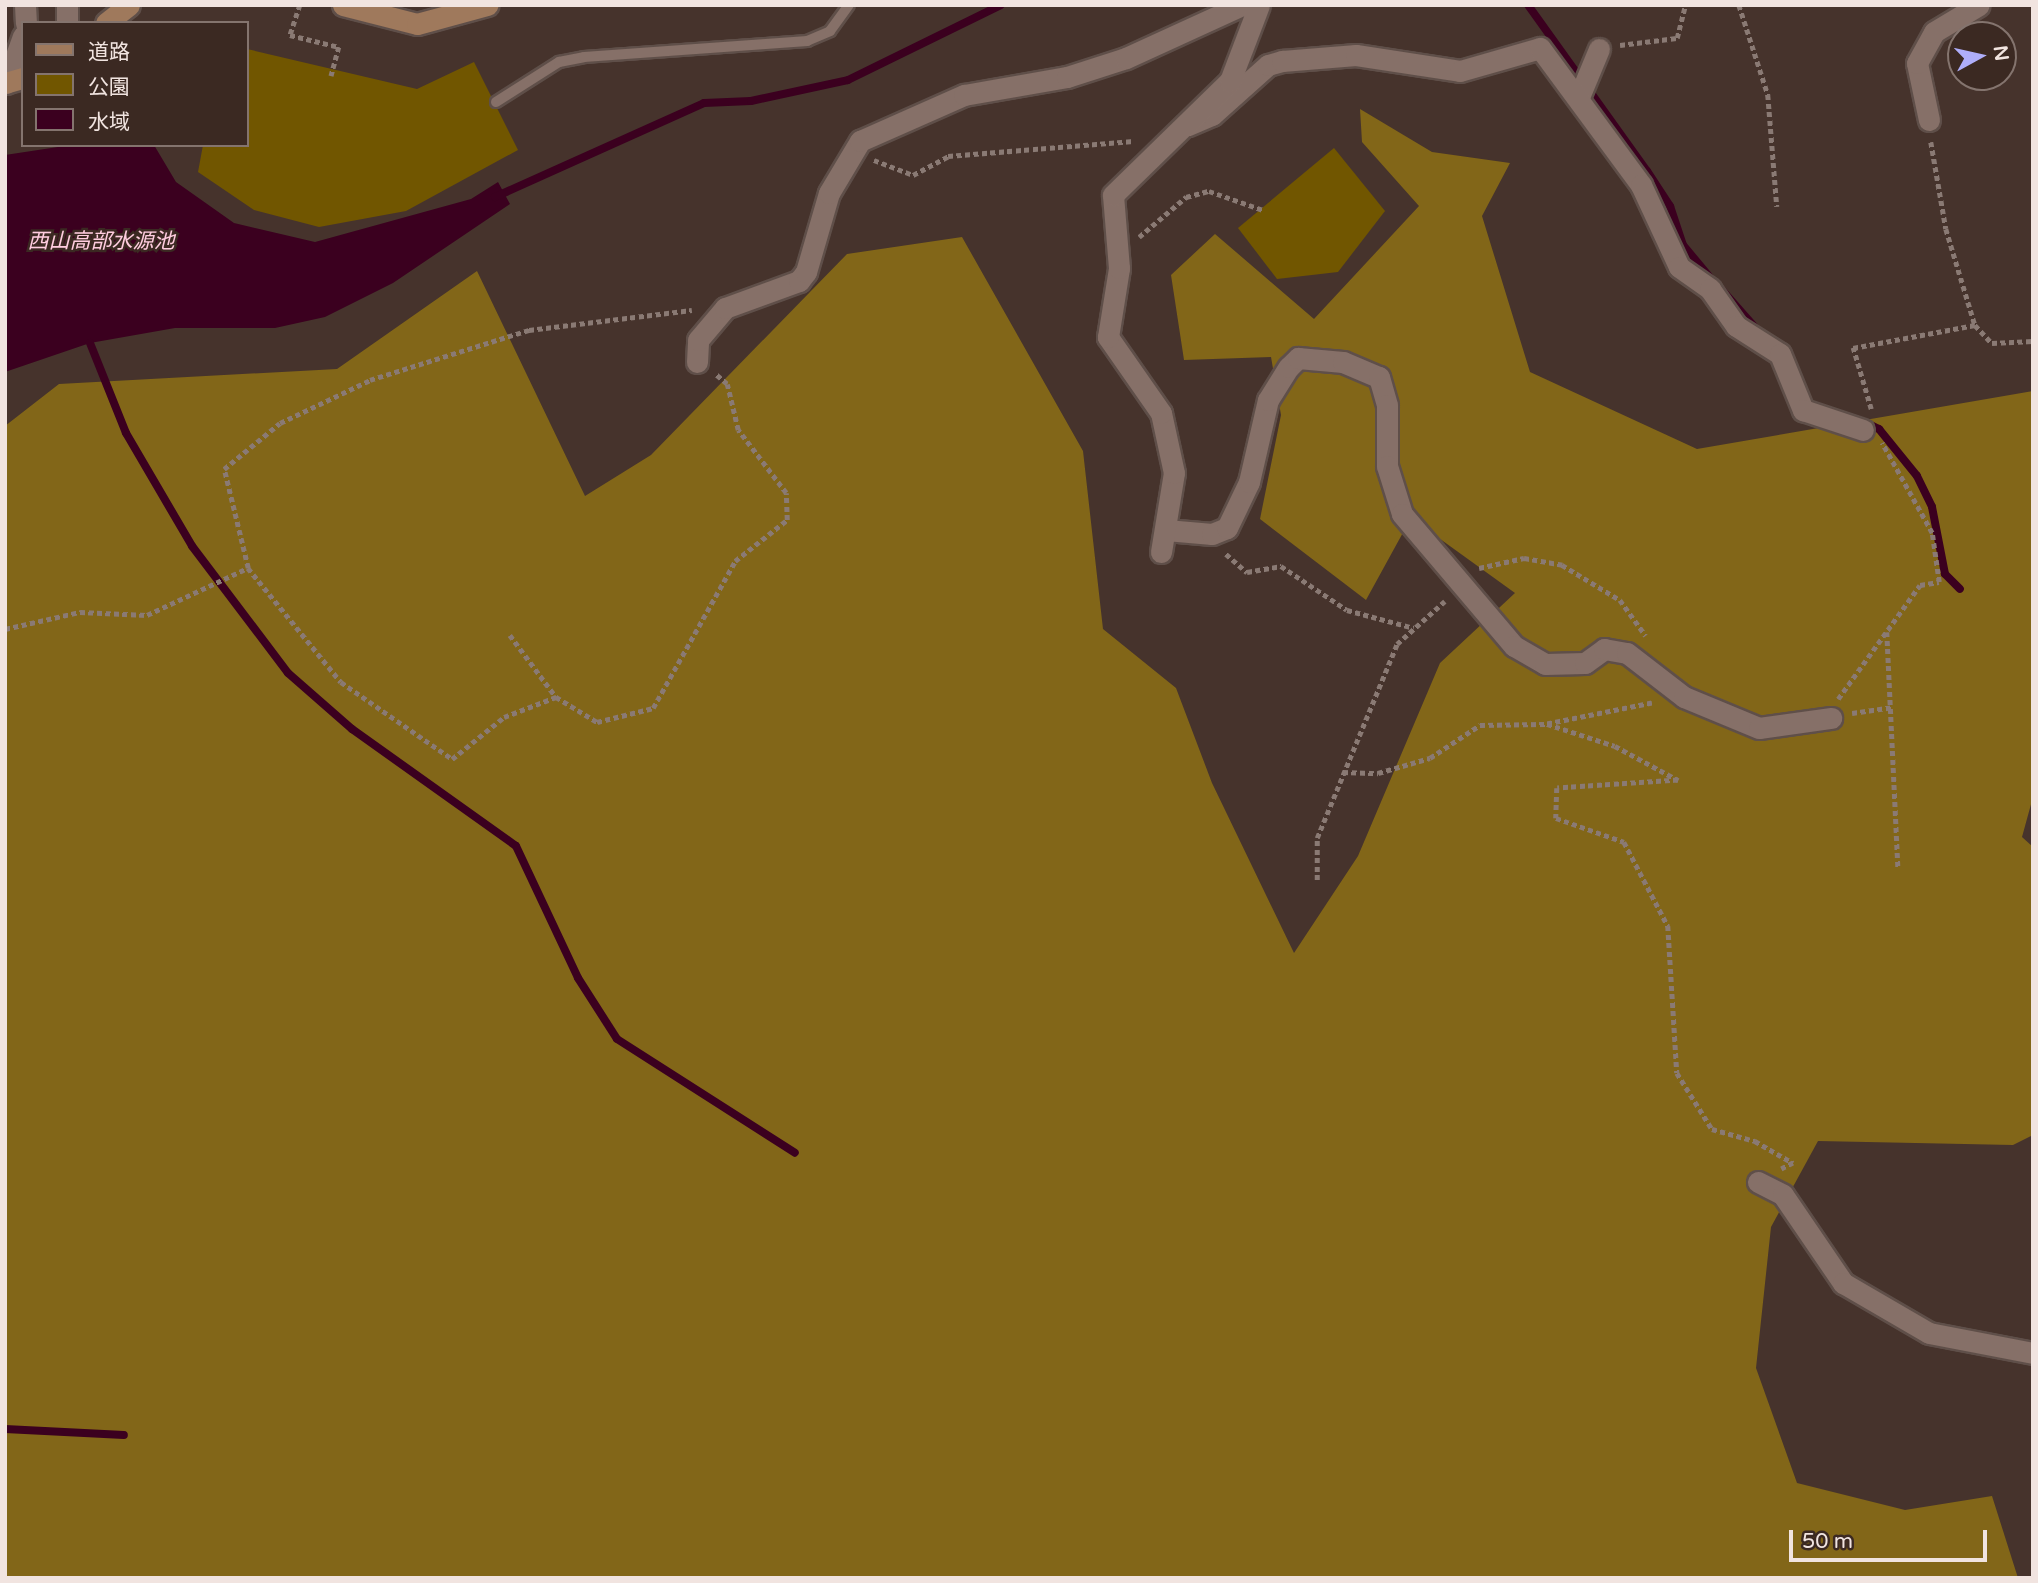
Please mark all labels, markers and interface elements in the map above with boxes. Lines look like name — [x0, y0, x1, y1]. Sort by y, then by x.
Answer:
legend — [21, 21, 248, 147]
north arrow — [1947, 21, 2017, 91]
text: 道路 — [88, 40, 130, 65]
text: N — [1989, 44, 2013, 62]
text: 公園 — [88, 75, 130, 100]
text: 水域 — [88, 110, 130, 135]
water label: 西山高部水源池 — [28, 229, 174, 255]
scale bar — [1793, 1516, 1991, 1560]
text: 50 m — [1802, 1529, 1853, 1554]

